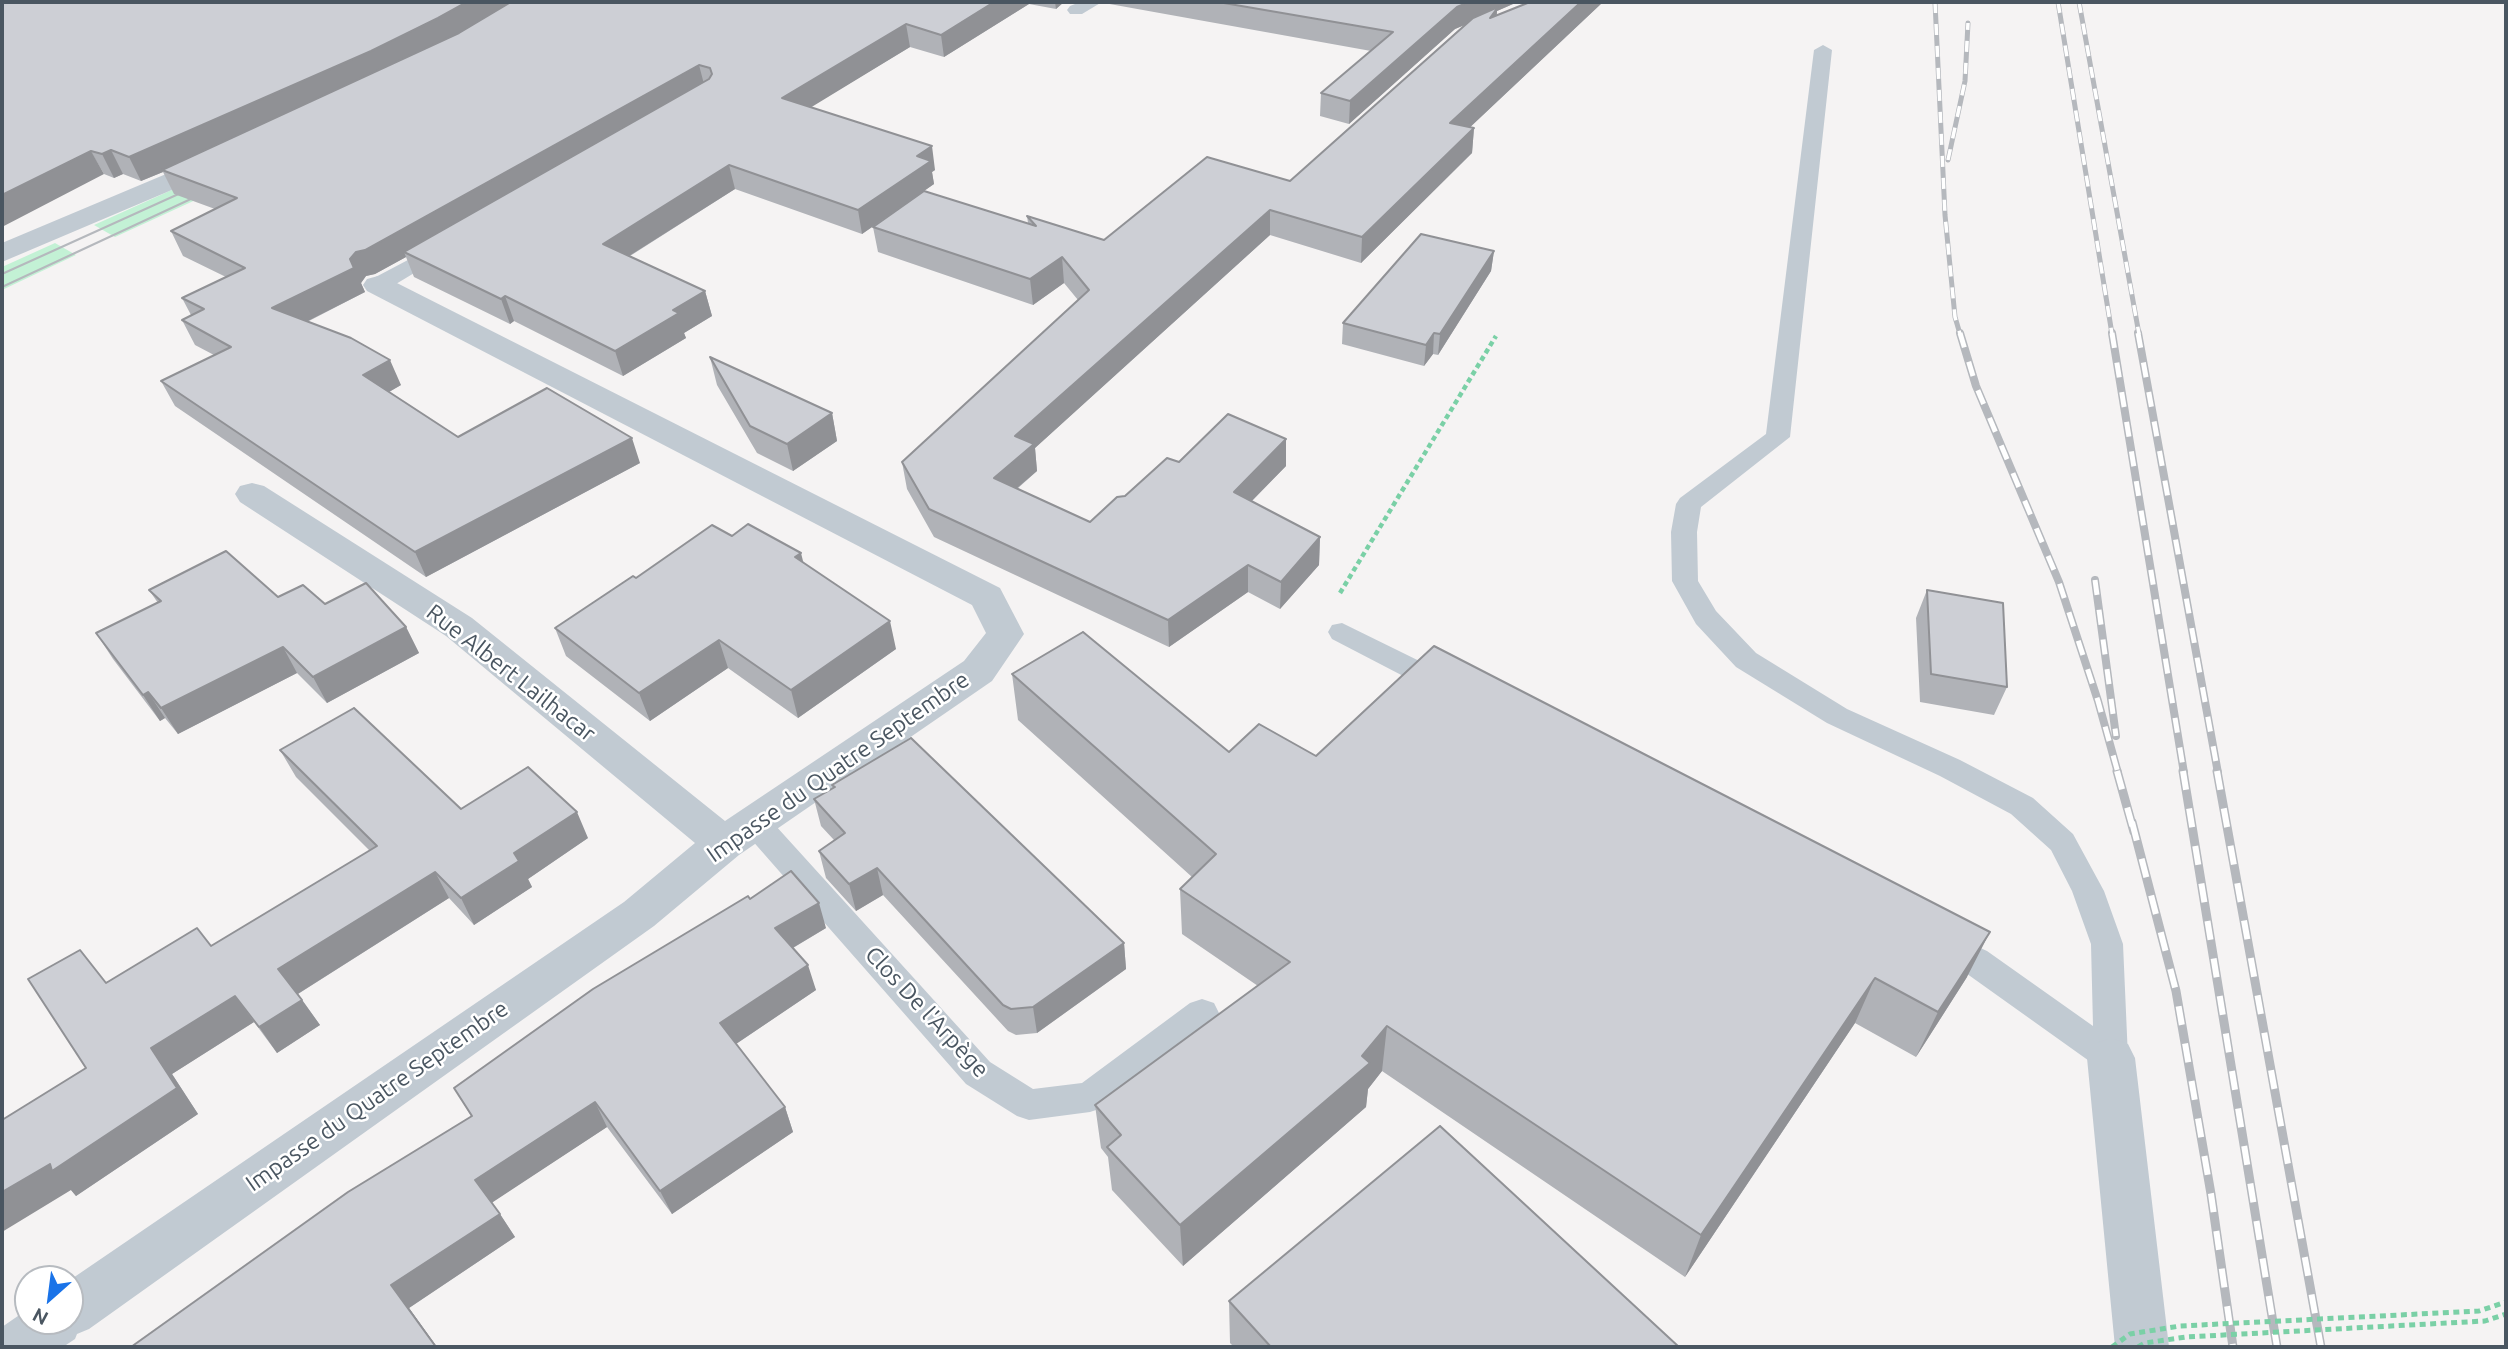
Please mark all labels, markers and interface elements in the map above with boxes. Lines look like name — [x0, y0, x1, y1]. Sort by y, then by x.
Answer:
street label: Rue Albert Lailhacar — [421, 598, 601, 748]
street label: Impasse du Quatre Septembre — [702, 666, 974, 868]
street label: Clos De l'Arpège — [859, 941, 995, 1083]
street label: Impasse du Quatre Septembre — [241, 995, 513, 1197]
north arrow — [14, 1265, 84, 1335]
text: N — [29, 1304, 52, 1330]

